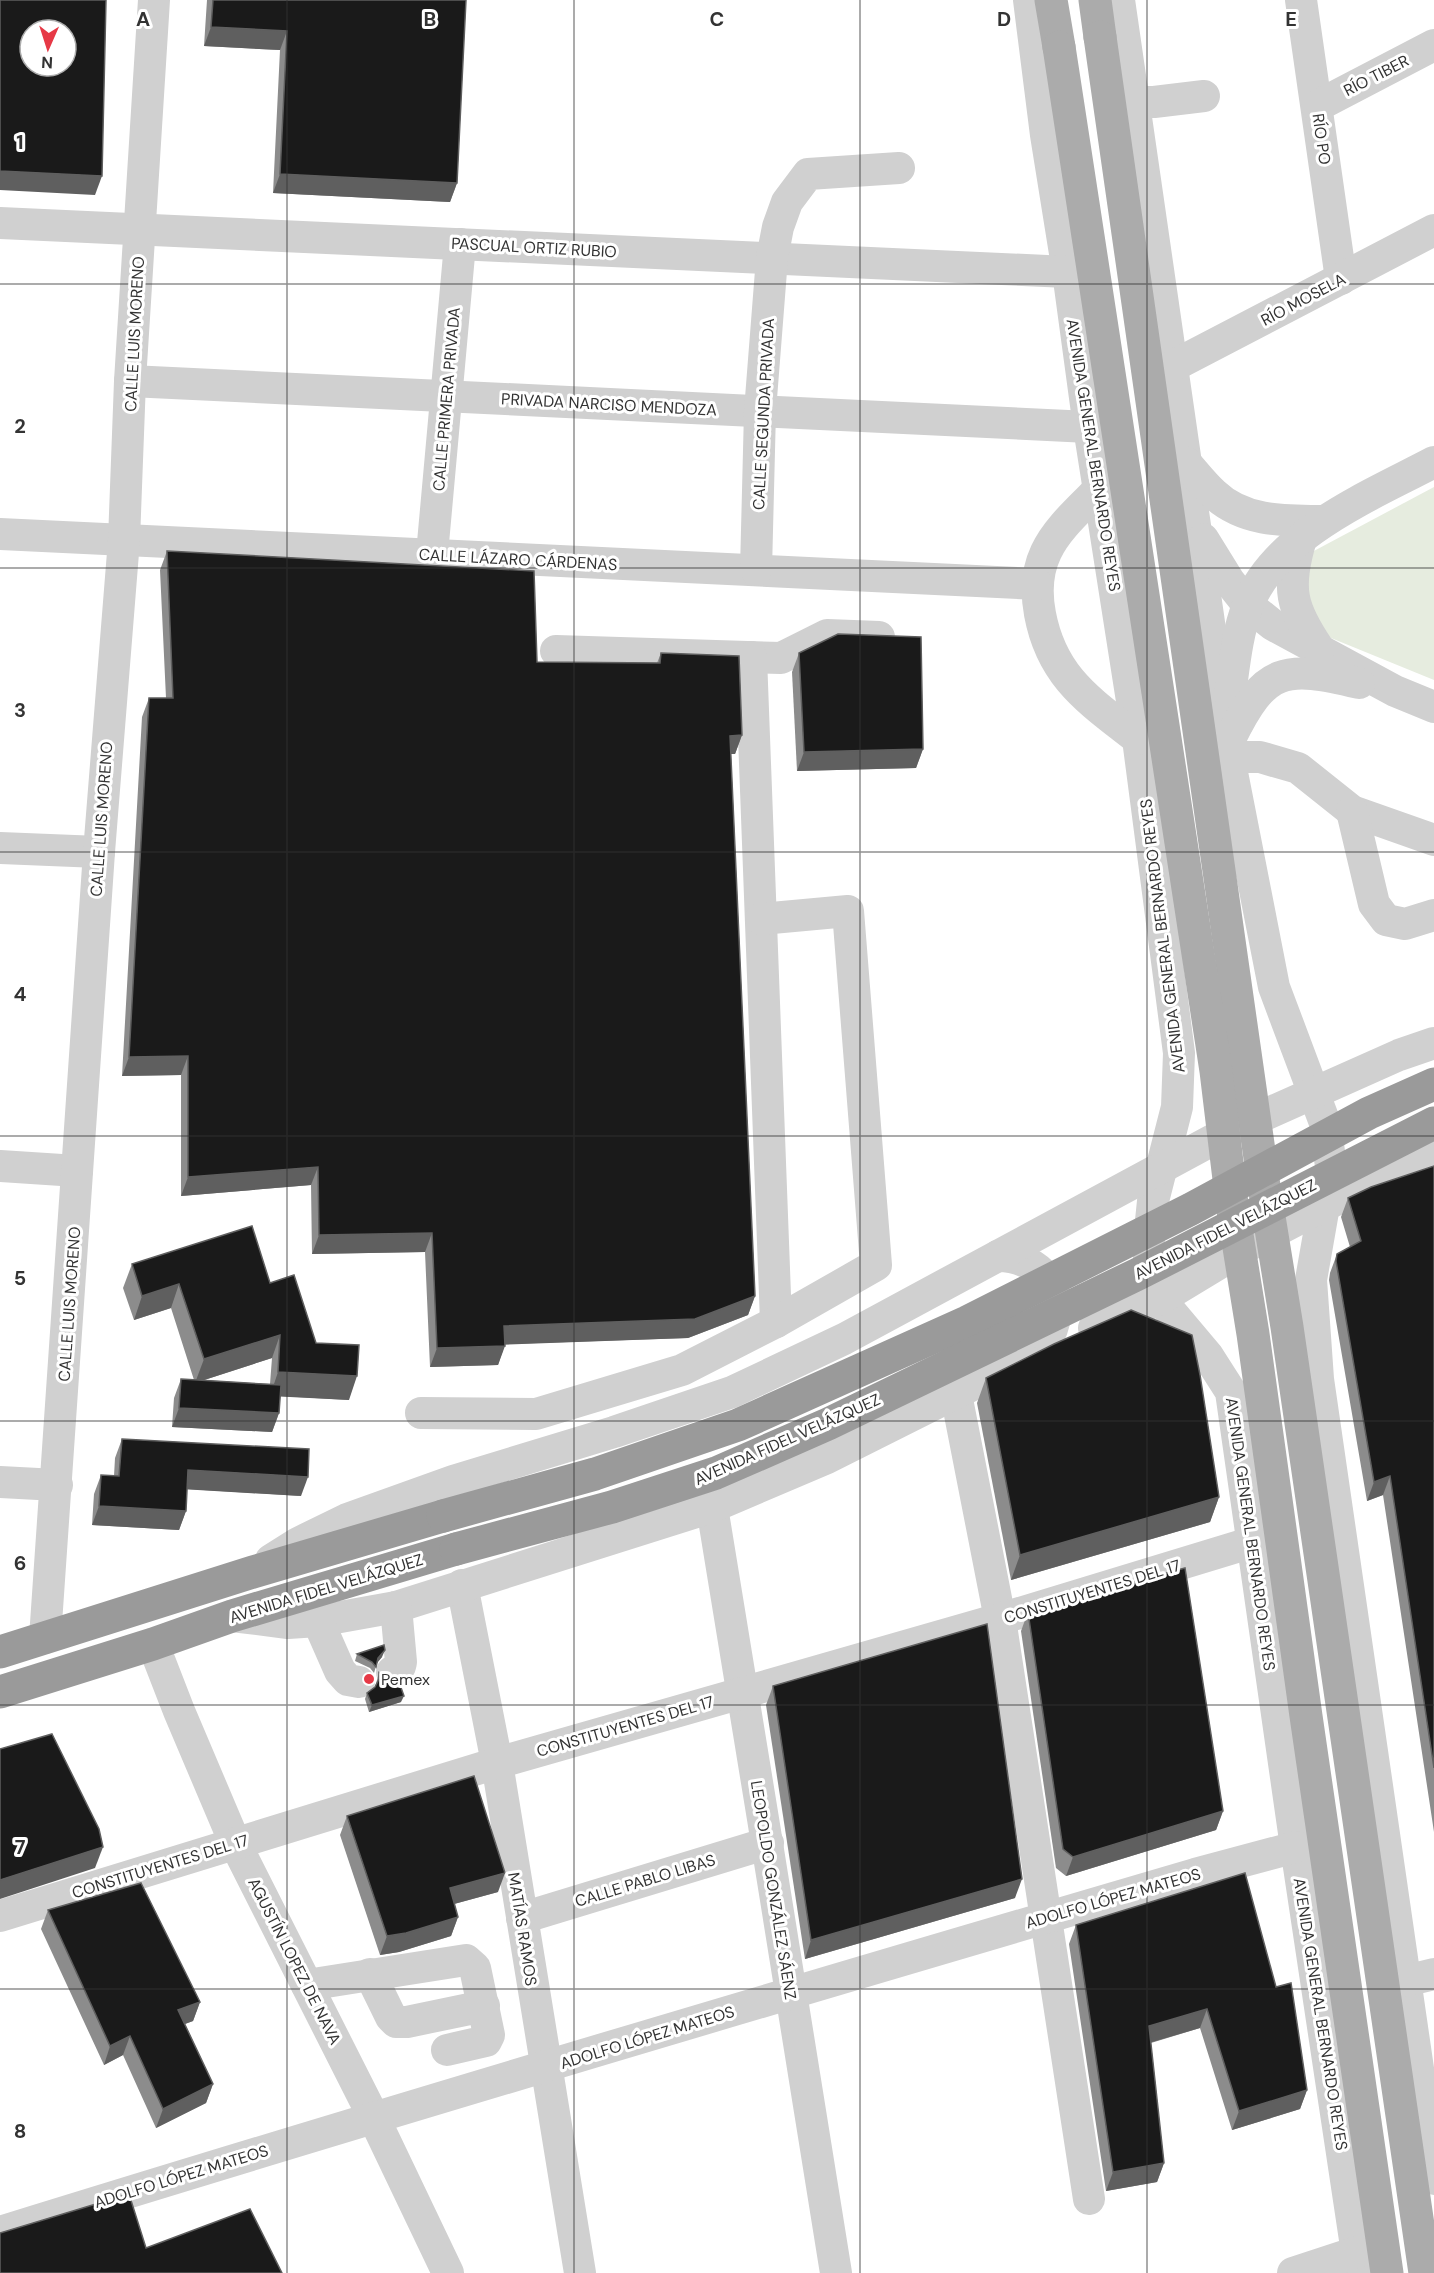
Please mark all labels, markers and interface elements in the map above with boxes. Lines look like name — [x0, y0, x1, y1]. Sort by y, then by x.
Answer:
text: A — [136, 6, 150, 32]
text: B — [424, 6, 436, 32]
text: C — [710, 6, 724, 32]
text: D — [997, 6, 1011, 32]
text: E — [1285, 6, 1297, 32]
north arrow — [18, 18, 78, 78]
street label: RÍO TIBER — [1340, 50, 1413, 101]
text: N — [41, 52, 54, 73]
street label: RÍO PO — [1308, 112, 1335, 166]
text: 1 — [16, 129, 24, 155]
street label: PASCUAL ORTIZ RUBIO — [451, 233, 617, 262]
street label: CALLE LUIS MORENO — [120, 256, 149, 412]
street label: RÍO MOSELA — [1257, 268, 1350, 331]
street label: CALLE PRIMERA PRIVADA — [428, 306, 465, 492]
street label: CALLE SEGUNDA PRIVADA — [748, 317, 779, 511]
street label: AVENIDA GENERAL BERNARDO REYES — [1062, 317, 1125, 593]
street label: PRIVADA NARCISO MENDOZA — [501, 388, 718, 421]
text: 2 — [14, 413, 26, 439]
street label: CALLE LÁZARO CÁRDENAS — [418, 544, 618, 575]
text: 3 — [14, 697, 26, 723]
street label: CALLE LUIS MORENO — [86, 741, 117, 897]
street label: AVENIDA GENERAL BERNARDO REYES — [1135, 798, 1190, 1074]
text: 4 — [14, 981, 27, 1007]
street label: AVENIDA FIDEL VELÁZQUEZ — [1131, 1174, 1320, 1285]
street label: CALLE LUIS MORENO — [54, 1226, 85, 1382]
text: 5 — [14, 1265, 26, 1291]
street label: AVENIDA FIDEL VELÁZQUEZ — [691, 1389, 883, 1490]
street label: AVENIDA GENERAL BERNARDO REYES — [1221, 1396, 1280, 1672]
street label: AVENIDA FIDEL VELÁZQUEZ — [227, 1549, 426, 1628]
text: 6 — [14, 1550, 26, 1576]
street label: CONSTITUYENTES DEL 17 — [1001, 1555, 1183, 1628]
place label: Pemex — [381, 1669, 430, 1690]
marker: Pemex — [362, 1672, 376, 1686]
street label: CONSTITUYENTES DEL 17 — [534, 1691, 716, 1762]
street label: LEOPOLDO GONZÁLEZ SÁENZ — [746, 1779, 801, 2001]
street label: CONSTITUYENTES DEL 17 — [69, 1830, 251, 1903]
text: 7 — [15, 1834, 26, 1860]
street label: CALLE PABLO LIBAS — [572, 1849, 718, 1912]
street label: ADOLFO LÓPEZ MATEOS — [1023, 1863, 1203, 1934]
street label: MATÍAS RAMOS — [503, 1871, 542, 1987]
street label: AGUSTÍN LOPEZ DE NAVA — [243, 1874, 346, 2049]
street label: AVENIDA GENERAL BERNARDO REYES — [1289, 1876, 1352, 2152]
street label: ADOLFO LÓPEZ MATEOS — [557, 2001, 737, 2074]
text: 8 — [14, 2118, 26, 2144]
street label: ADOLFO LÓPEZ MATEOS — [91, 2140, 271, 2213]

